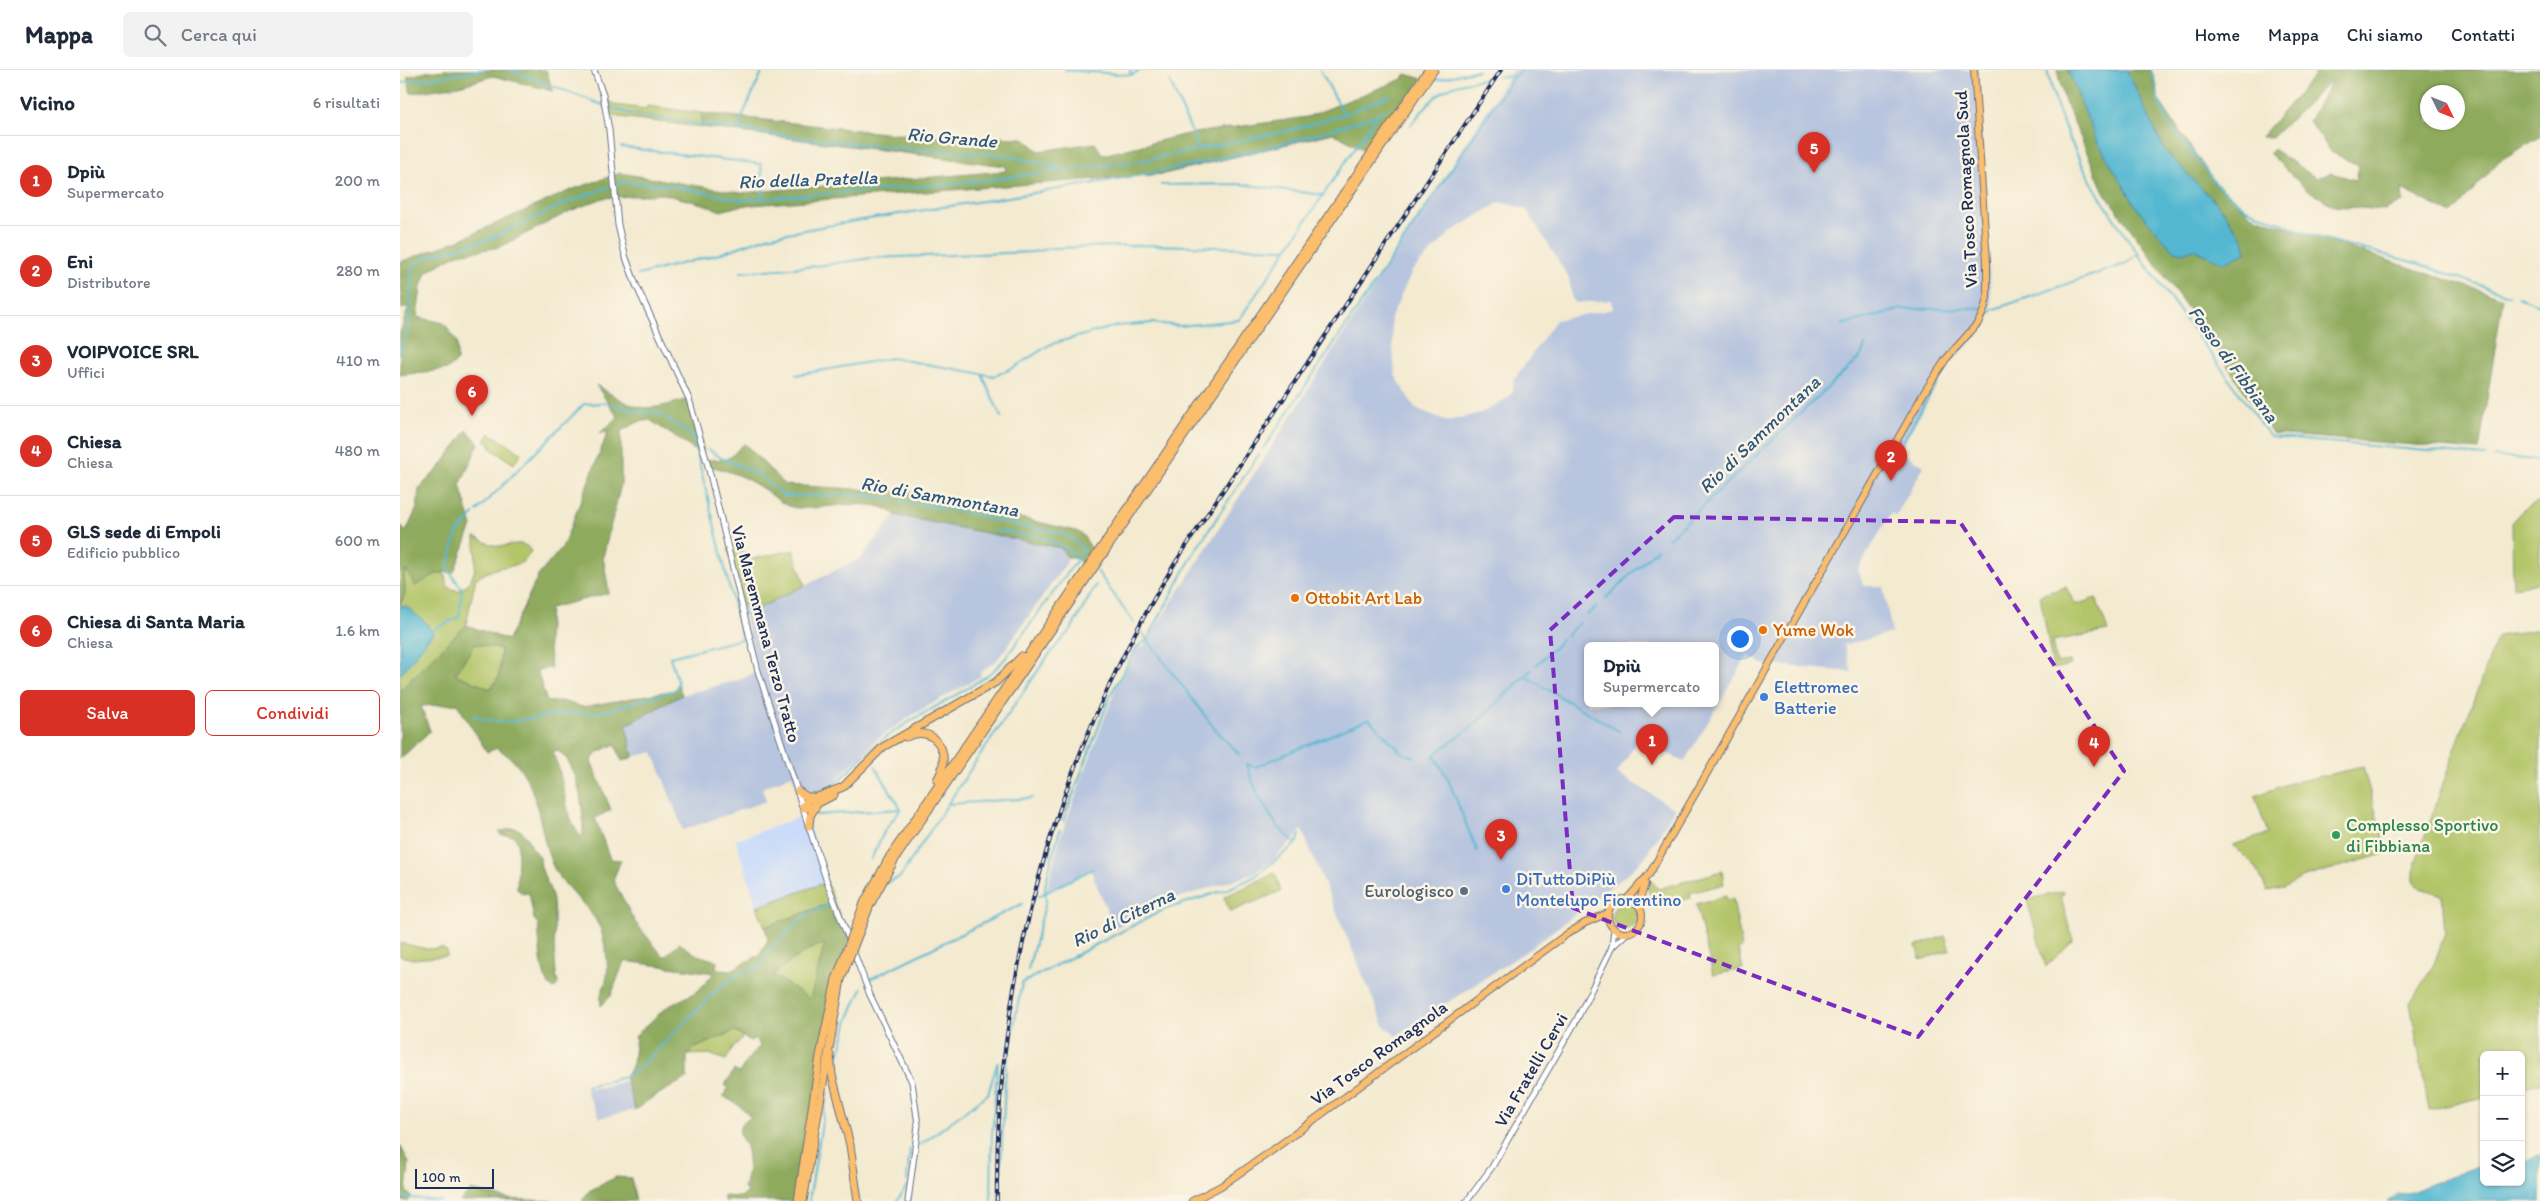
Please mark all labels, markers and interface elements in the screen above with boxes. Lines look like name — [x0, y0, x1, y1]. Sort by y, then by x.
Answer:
search box — [123, 12, 473, 57]
text: Mappa — [25, 20, 93, 49]
icon: search — [141, 21, 169, 49]
text: Cerca qui — [181, 23, 257, 46]
text: Home — [2195, 24, 2240, 46]
text: Mappa — [2268, 24, 2319, 46]
text: Chi siamo — [2347, 24, 2423, 46]
text: Contatti — [2451, 24, 2515, 46]
north arrow — [2420, 85, 2465, 130]
text: Vicino — [20, 90, 75, 115]
street label: Via Tosco Romagnola Sud — [1950, 90, 1982, 288]
text: 6 risultati — [313, 93, 380, 112]
water label: Rio Grande — [906, 122, 999, 153]
pin: 5 — [1798, 132, 1830, 173]
text: Dpiù — [67, 160, 105, 183]
water label: Rio della Pratella — [738, 166, 878, 193]
text: 1 — [32, 171, 40, 190]
text: 200 m — [335, 171, 380, 190]
text: Supermercato — [67, 183, 164, 202]
text: Eni — [67, 250, 93, 273]
text: 2 — [32, 261, 40, 280]
text: 280 m — [336, 261, 380, 280]
text: Distributore — [67, 273, 151, 292]
water label: Fosso di Fibbiana — [2183, 301, 2284, 427]
text: VOIPVOICE SRL — [67, 340, 199, 363]
text: 3 — [32, 351, 40, 370]
text: 410 m — [336, 351, 380, 370]
text: Uffici — [67, 363, 105, 382]
water label: Rio di Sammontana — [1694, 371, 1825, 498]
pin: 6 — [456, 375, 488, 416]
text: Chiesa — [67, 430, 122, 453]
pin: 2 — [1875, 440, 1907, 481]
text: 4 — [31, 441, 41, 460]
text: 480 m — [335, 441, 380, 460]
text: Chiesa — [67, 453, 113, 472]
water label: Rio di Sammontana — [859, 471, 1021, 522]
text: GLS sede di Empoli — [67, 520, 221, 543]
street label: Via Maremmana Terzo Tratto — [726, 523, 806, 745]
text: 5 — [32, 531, 40, 550]
text: 600 m — [335, 531, 380, 550]
text: Edificio pubblico — [67, 543, 180, 562]
place label: Ottobit Art Lab — [1305, 587, 1422, 609]
marker: Ottobit Art Lab — [1289, 592, 1301, 604]
text: Chiesa di Santa Maria — [67, 610, 245, 633]
place label: Yume Wok — [1773, 619, 1854, 641]
text: 6 — [32, 621, 40, 640]
text: 1.6 km — [335, 621, 380, 640]
marker: Yume Wok — [1757, 624, 1769, 636]
your location — [1727, 626, 1753, 652]
text: Chiesa — [67, 633, 113, 652]
popup — [1584, 642, 1719, 707]
text: Dpiù — [1603, 654, 1641, 677]
place label: Elettromec Batterie — [1774, 676, 1859, 719]
text: Supermercato — [1603, 677, 1700, 696]
button: Salva — [20, 690, 195, 736]
button: Condividi — [205, 690, 380, 736]
marker: Elettromec Batterie — [1758, 691, 1770, 703]
pin: 1 — [1636, 724, 1668, 765]
pin: 4 — [2078, 726, 2110, 767]
place label: Complesso Sportivo di Fibbiana — [2346, 814, 2498, 857]
pin: 3 — [1485, 819, 1517, 860]
marker: Complesso Sportivo di Fibbiana — [2330, 829, 2342, 841]
place label: DiTuttoDiPiù Montelupo Fiorentino — [1516, 868, 1681, 911]
place label: Eurologisco — [1364, 880, 1454, 902]
water label: Rio di Citerna — [1068, 883, 1178, 952]
marker: DiTuttoDiPiù Montelupo Fiorentino — [1500, 883, 1512, 895]
marker: Eurologisco — [1458, 885, 1470, 897]
street label: Via Tosco Romagnola — [1306, 996, 1452, 1110]
street label: Via Fratelli Cervi — [1489, 1009, 1573, 1131]
map controls — [2480, 1051, 2525, 1186]
button: + — [2480, 1051, 2525, 1096]
button: − — [2480, 1096, 2525, 1141]
button: layers — [2480, 1141, 2525, 1186]
scale bar — [415, 1166, 494, 1189]
text: 100 m — [422, 1169, 461, 1186]

